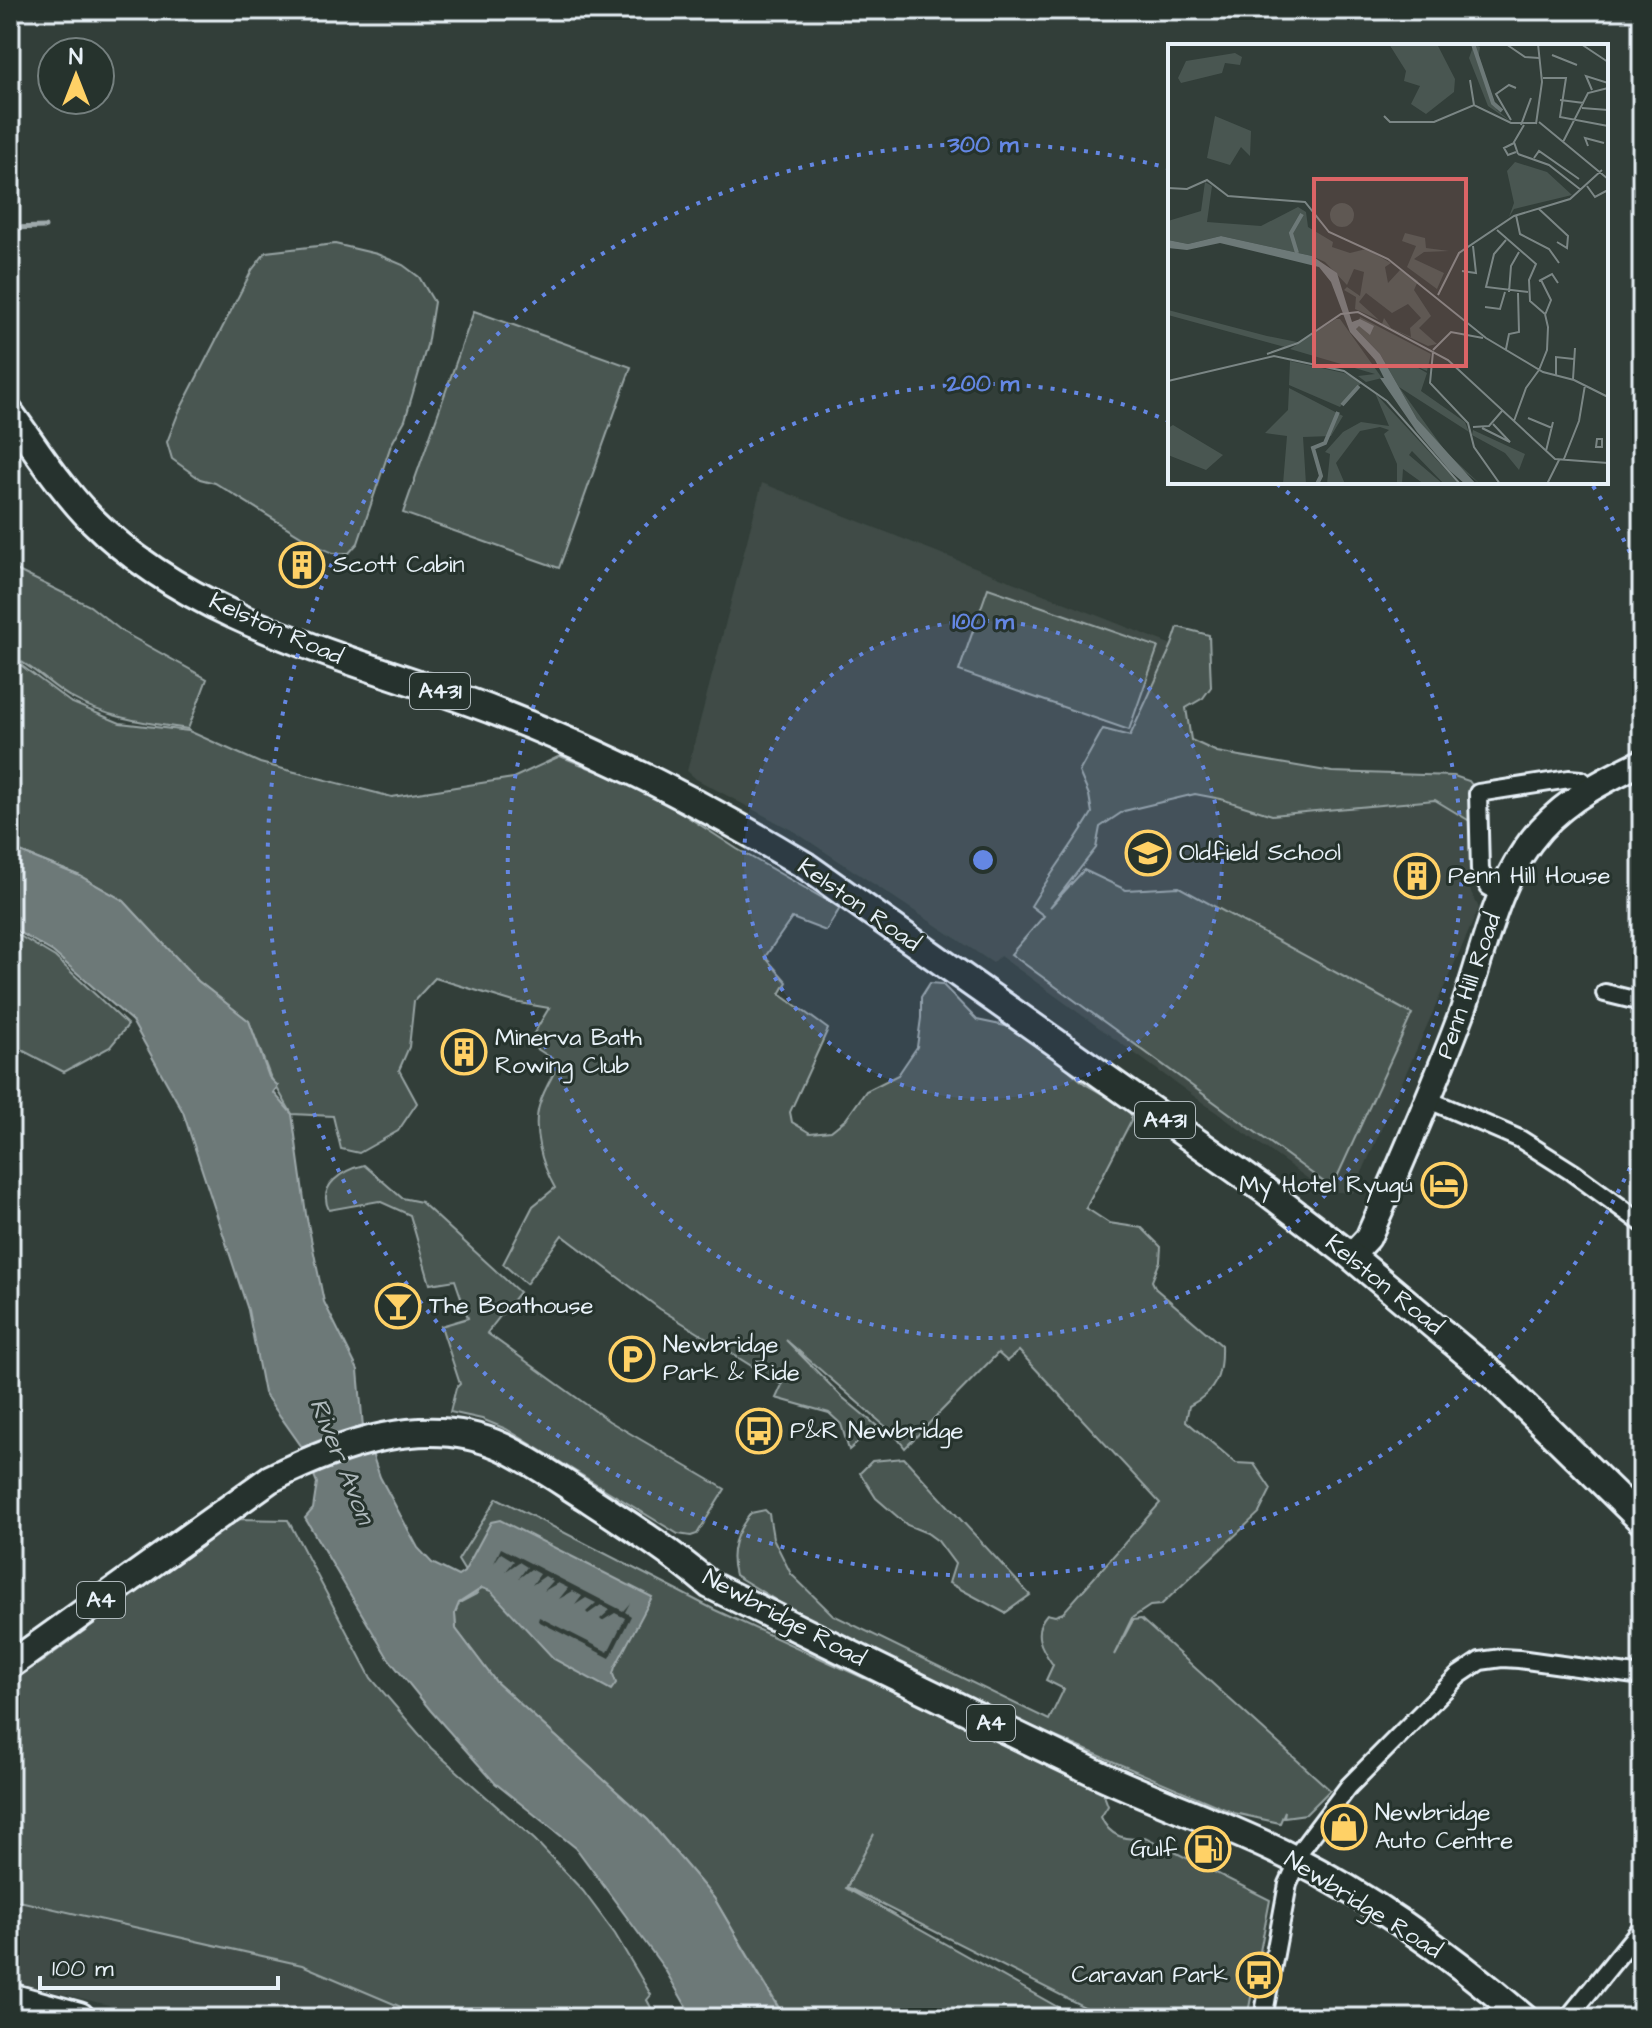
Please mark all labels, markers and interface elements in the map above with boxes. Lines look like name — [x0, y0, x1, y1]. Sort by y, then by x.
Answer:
north arrow — [36, 36, 116, 116]
text: N — [69, 42, 83, 73]
inset map — [1168, 44, 1608, 484]
text: 300 m — [947, 128, 1019, 162]
text: 200 m — [946, 367, 1019, 401]
building icon: Scott Cabin — [278, 541, 326, 589]
place label: Scott Cabin — [333, 548, 464, 582]
street label: Kelston Road — [204, 584, 348, 674]
text: 100 m — [952, 605, 1014, 639]
road number: A431 — [410, 673, 470, 709]
school or university icon: Oldfield School — [1124, 829, 1172, 877]
place label: Oldfield School — [1179, 836, 1341, 870]
centre of rings — [969, 846, 997, 874]
street label: Kelston Road — [791, 850, 927, 960]
building icon: Penn Hill House — [1393, 852, 1441, 900]
place label: Penn Hill House — [1448, 859, 1610, 893]
street label: Penn Hill Road — [1428, 908, 1510, 1064]
place label: Minerva Bath Rowing Club — [495, 1021, 642, 1084]
building icon: Minerva Bath Rowing Club — [440, 1028, 488, 1076]
road number: A431 — [1135, 1102, 1195, 1138]
hotel icon: My Hotel Ryugu — [1420, 1161, 1468, 1209]
place label: My Hotel Ryugu — [1239, 1168, 1413, 1203]
street label: Kelston Road — [1318, 1227, 1450, 1343]
bar icon: The Boathouse — [374, 1282, 422, 1330]
place label: The Boathouse — [429, 1289, 594, 1323]
place label: Newbridge Park & Ride — [663, 1328, 800, 1390]
parking icon: Newbridge Park & Ride — [608, 1335, 656, 1383]
water label: River Avon — [300, 1393, 384, 1531]
bus stop icon: P&R Newbridge — [735, 1407, 783, 1455]
place label: P&R Newbridge — [790, 1414, 964, 1449]
street label: Newbridge Road — [696, 1561, 872, 1676]
road number: A4 — [77, 1582, 125, 1618]
road number: A4 — [967, 1705, 1015, 1741]
place label: Newbridge Auto Centre — [1375, 1796, 1513, 1858]
shop icon: Newbridge Auto Centre — [1320, 1803, 1368, 1851]
fuel station icon: Gulf — [1184, 1825, 1232, 1873]
place label: Gulf — [1130, 1832, 1178, 1866]
street label: Newbridge Road — [1277, 1843, 1448, 1968]
scale bar — [40, 1940, 278, 1990]
bus stop icon: Caravan Park — [1235, 1951, 1283, 1999]
text: 100 m — [52, 1952, 114, 1986]
place label: Caravan Park — [1072, 1958, 1228, 1992]

